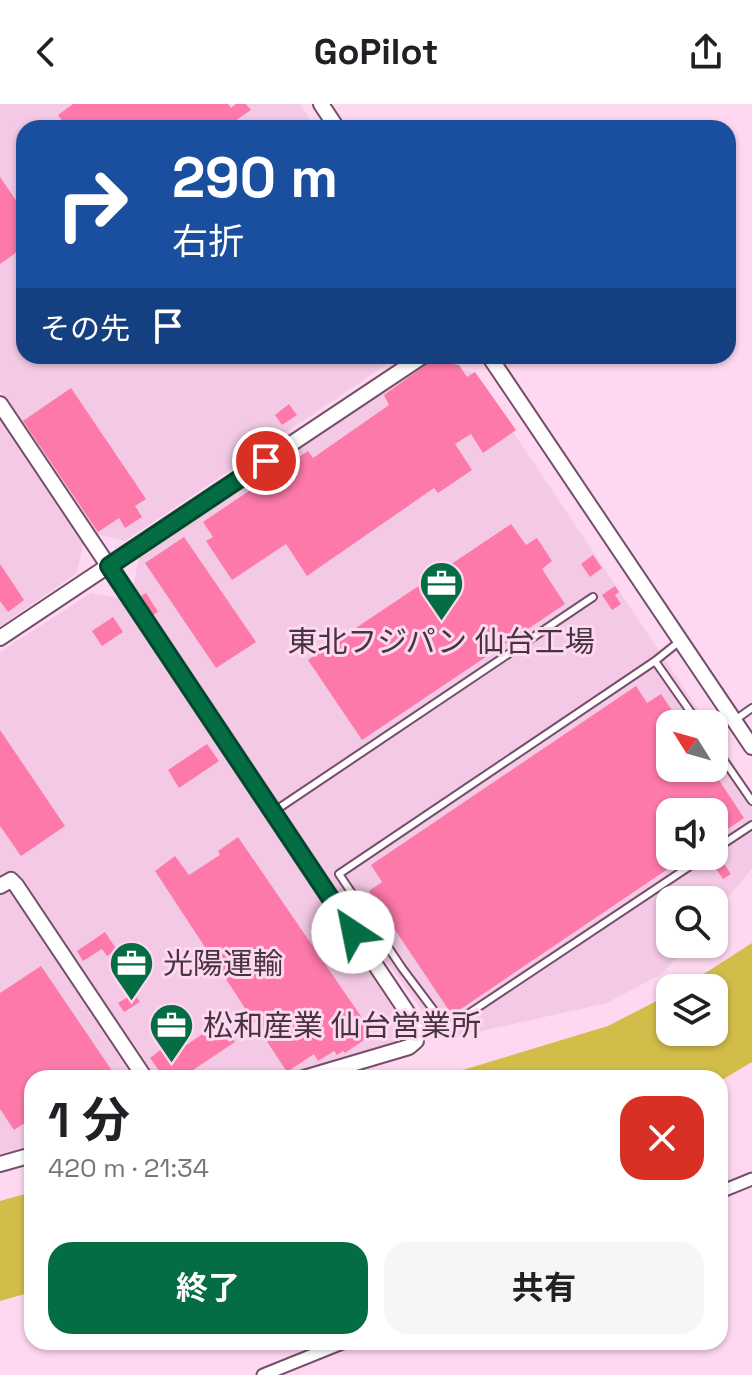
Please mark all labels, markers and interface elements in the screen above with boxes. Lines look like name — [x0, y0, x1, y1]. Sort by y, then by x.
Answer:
text: GoPilot — [314, 29, 438, 75]
icon: back — [24, 30, 68, 74]
icon: share — [684, 30, 728, 74]
text: 290 m — [172, 142, 338, 213]
icon: right — [40, 152, 144, 256]
text: 右折 — [172, 219, 244, 265]
icon: arrive — [146, 304, 190, 348]
text: その先 — [40, 309, 130, 348]
pin — [232, 427, 300, 495]
icon: arrive — [244, 439, 288, 483]
office icon: 東北フジパン 仙台工場 — [417, 560, 465, 623]
place label: 東北フジパン 仙台工場 — [287, 622, 595, 661]
north arrow — [656, 710, 728, 782]
map controls — [656, 710, 728, 1046]
button: sound — [656, 798, 728, 870]
button: search — [656, 886, 728, 958]
position arrow — [311, 890, 395, 974]
office icon: 光陽運輸 — [108, 940, 156, 1003]
place label: 光陽運輸 — [163, 944, 283, 983]
button: layers — [656, 974, 728, 1046]
office icon: 松和産業 仙台営業所 — [148, 1002, 196, 1065]
place label: 松和産業 仙台営業所 — [203, 1006, 481, 1045]
text: 1 分 — [48, 1090, 130, 1151]
button: close — [620, 1096, 704, 1180]
text: 420 m · 21:34 — [48, 1151, 209, 1185]
button: 終了 — [48, 1242, 368, 1334]
button: 共有 — [384, 1242, 704, 1334]

